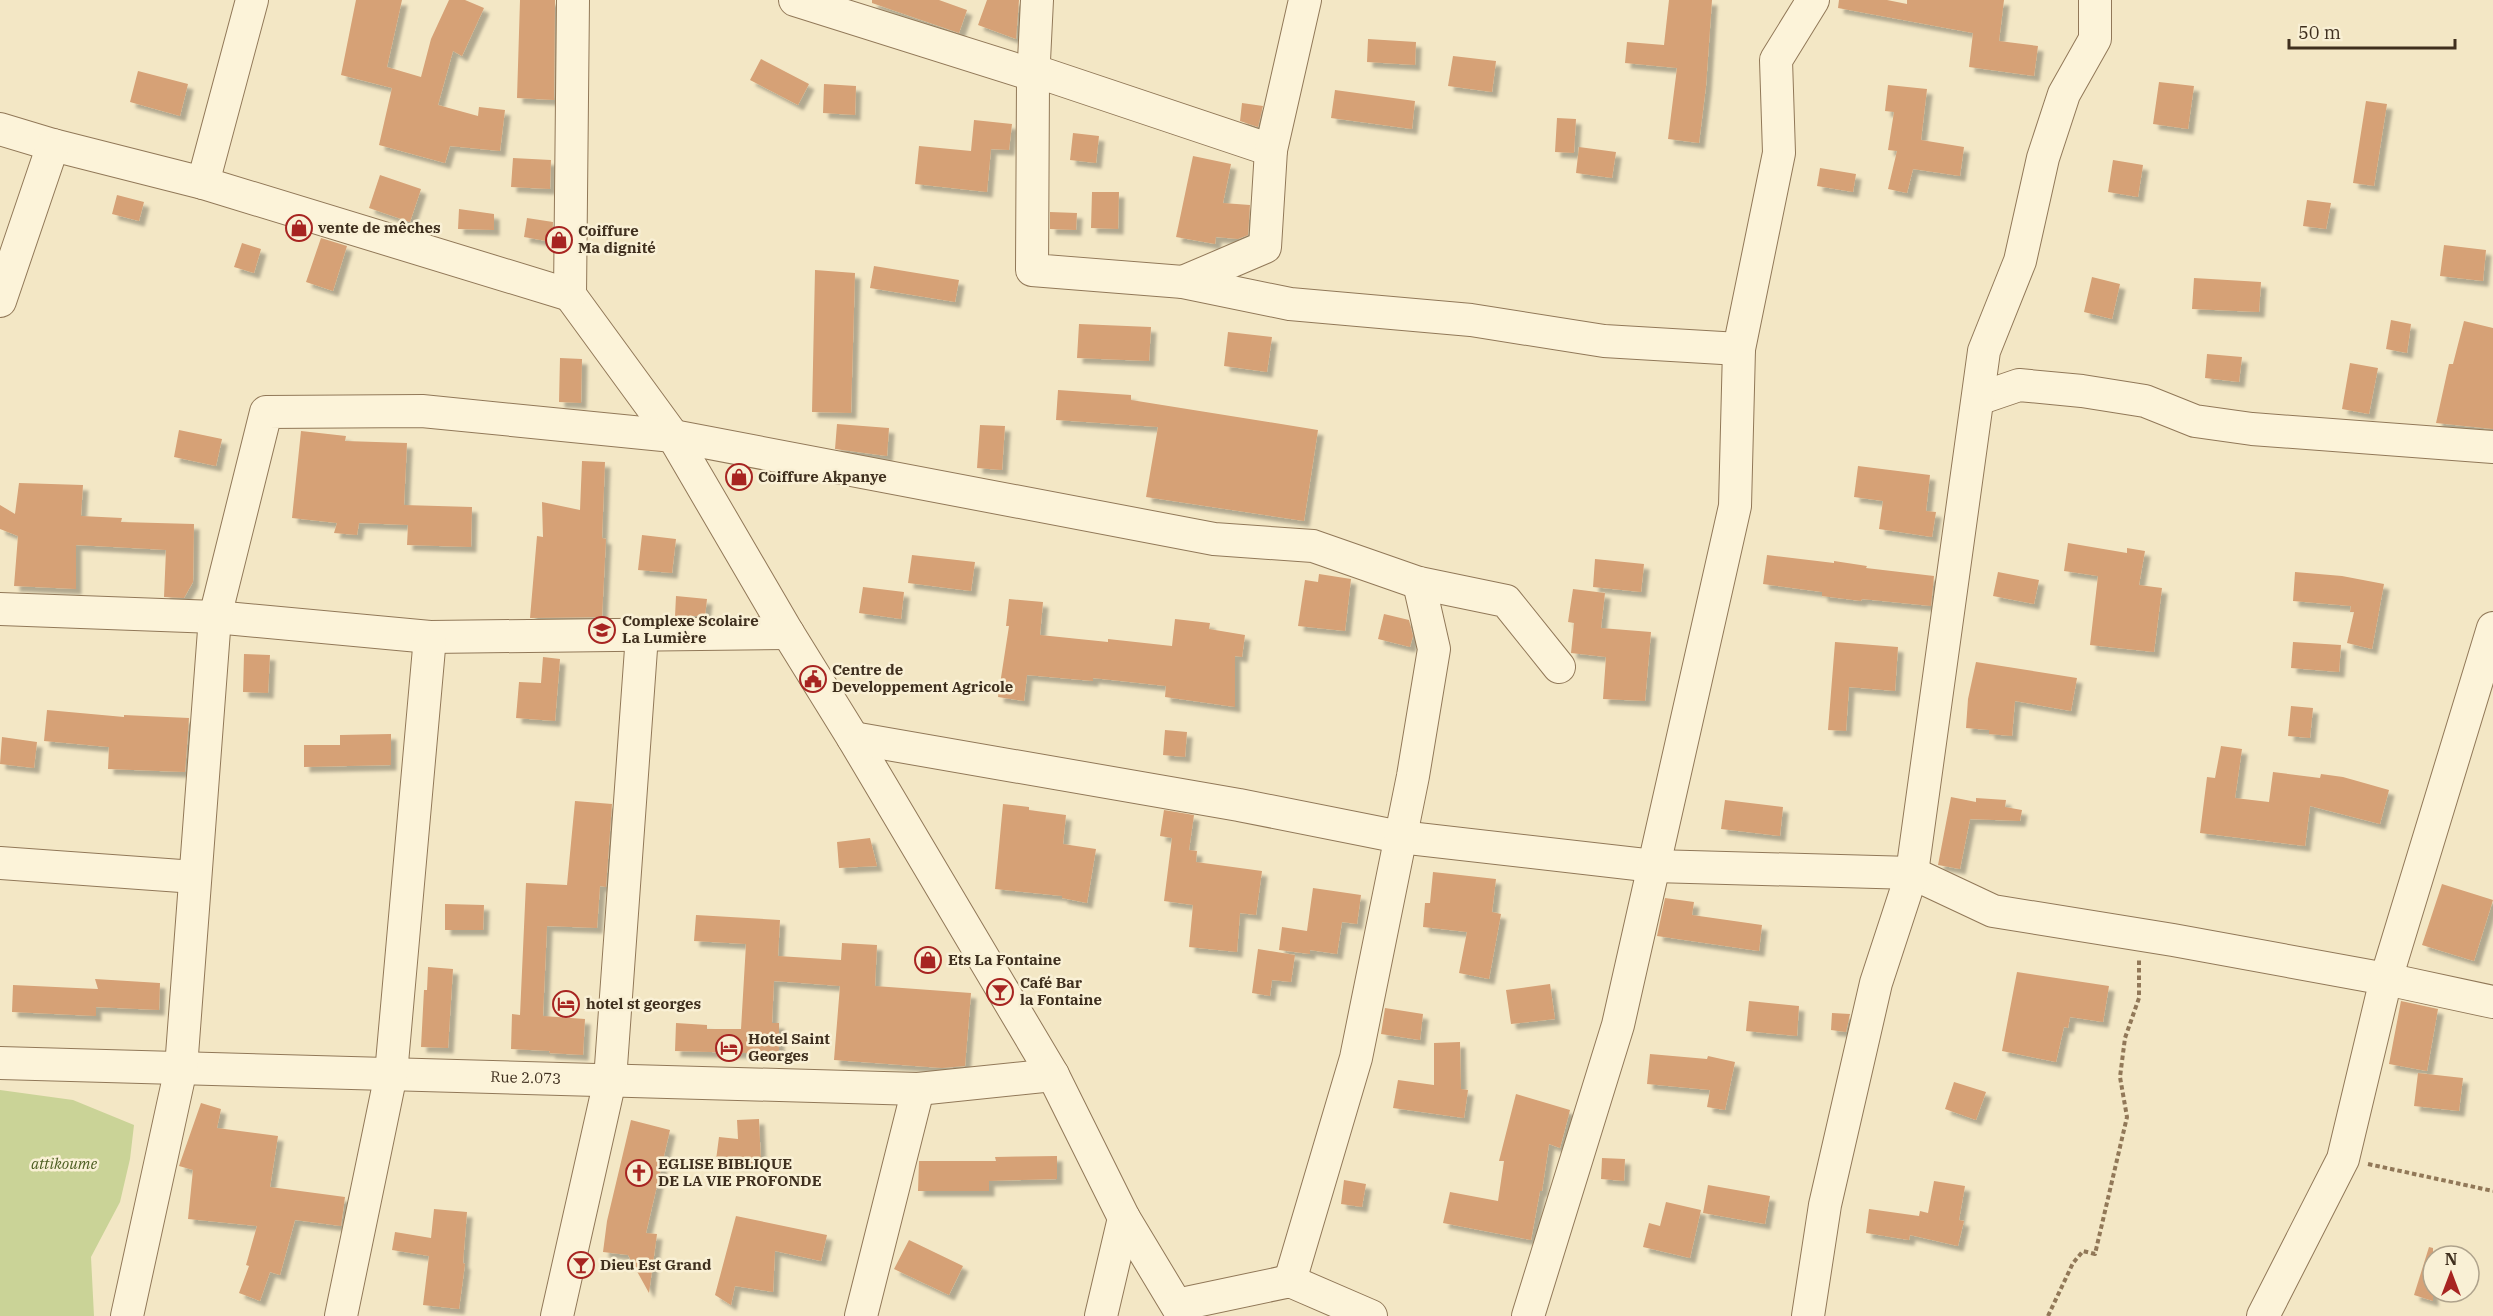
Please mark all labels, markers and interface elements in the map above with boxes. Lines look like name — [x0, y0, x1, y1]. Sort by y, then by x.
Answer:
scale bar — [2289, 12, 2456, 50]
text: 50 m — [2298, 21, 2341, 44]
shop icon: vente de mêches — [284, 213, 314, 243]
place label: vente de mêches — [318, 218, 441, 237]
place label: Coiffure Ma dignité — [578, 221, 656, 257]
shop icon: Coiffure Ma dignité — [544, 225, 574, 255]
shop icon: Coiffure Akpanye — [724, 462, 754, 492]
place label: Coiffure Akpanye — [758, 467, 887, 486]
place label: Complexe Scolaire La Lumière — [622, 611, 759, 647]
school or university icon: Complexe Scolaire La Lumière — [587, 615, 617, 645]
place label: Centre de Developpement Agricole — [832, 660, 1013, 696]
public building icon: Centre de Developpement Agricole — [798, 664, 828, 694]
shop icon: Ets La Fontaine — [913, 945, 943, 975]
place label: Ets La Fontaine — [948, 950, 1061, 969]
place label: Café Bar la Fontaine — [1020, 973, 1102, 1009]
bar icon: Café Bar la Fontaine — [985, 977, 1015, 1007]
hotel icon: hotel st georges — [551, 989, 581, 1019]
place label: hotel st georges — [586, 994, 701, 1013]
place label: Hotel Saint Georges — [748, 1029, 830, 1065]
hotel icon: Hotel Saint Georges — [714, 1033, 744, 1063]
street label: Rue 2.073 — [490, 1067, 562, 1088]
park label: attikoume — [31, 1154, 97, 1173]
place label: EGLISE BIBLIQUE DE LA VIE PROFONDE — [658, 1154, 822, 1190]
church icon: EGLISE BIBLIQUE DE LA VIE PROFONDE — [624, 1158, 654, 1188]
north arrow — [2421, 1244, 2481, 1304]
text: N — [2445, 1249, 2457, 1269]
bar icon: Dieu Est Grand — [566, 1250, 596, 1280]
place label: Dieu Est Grand — [600, 1255, 712, 1274]

